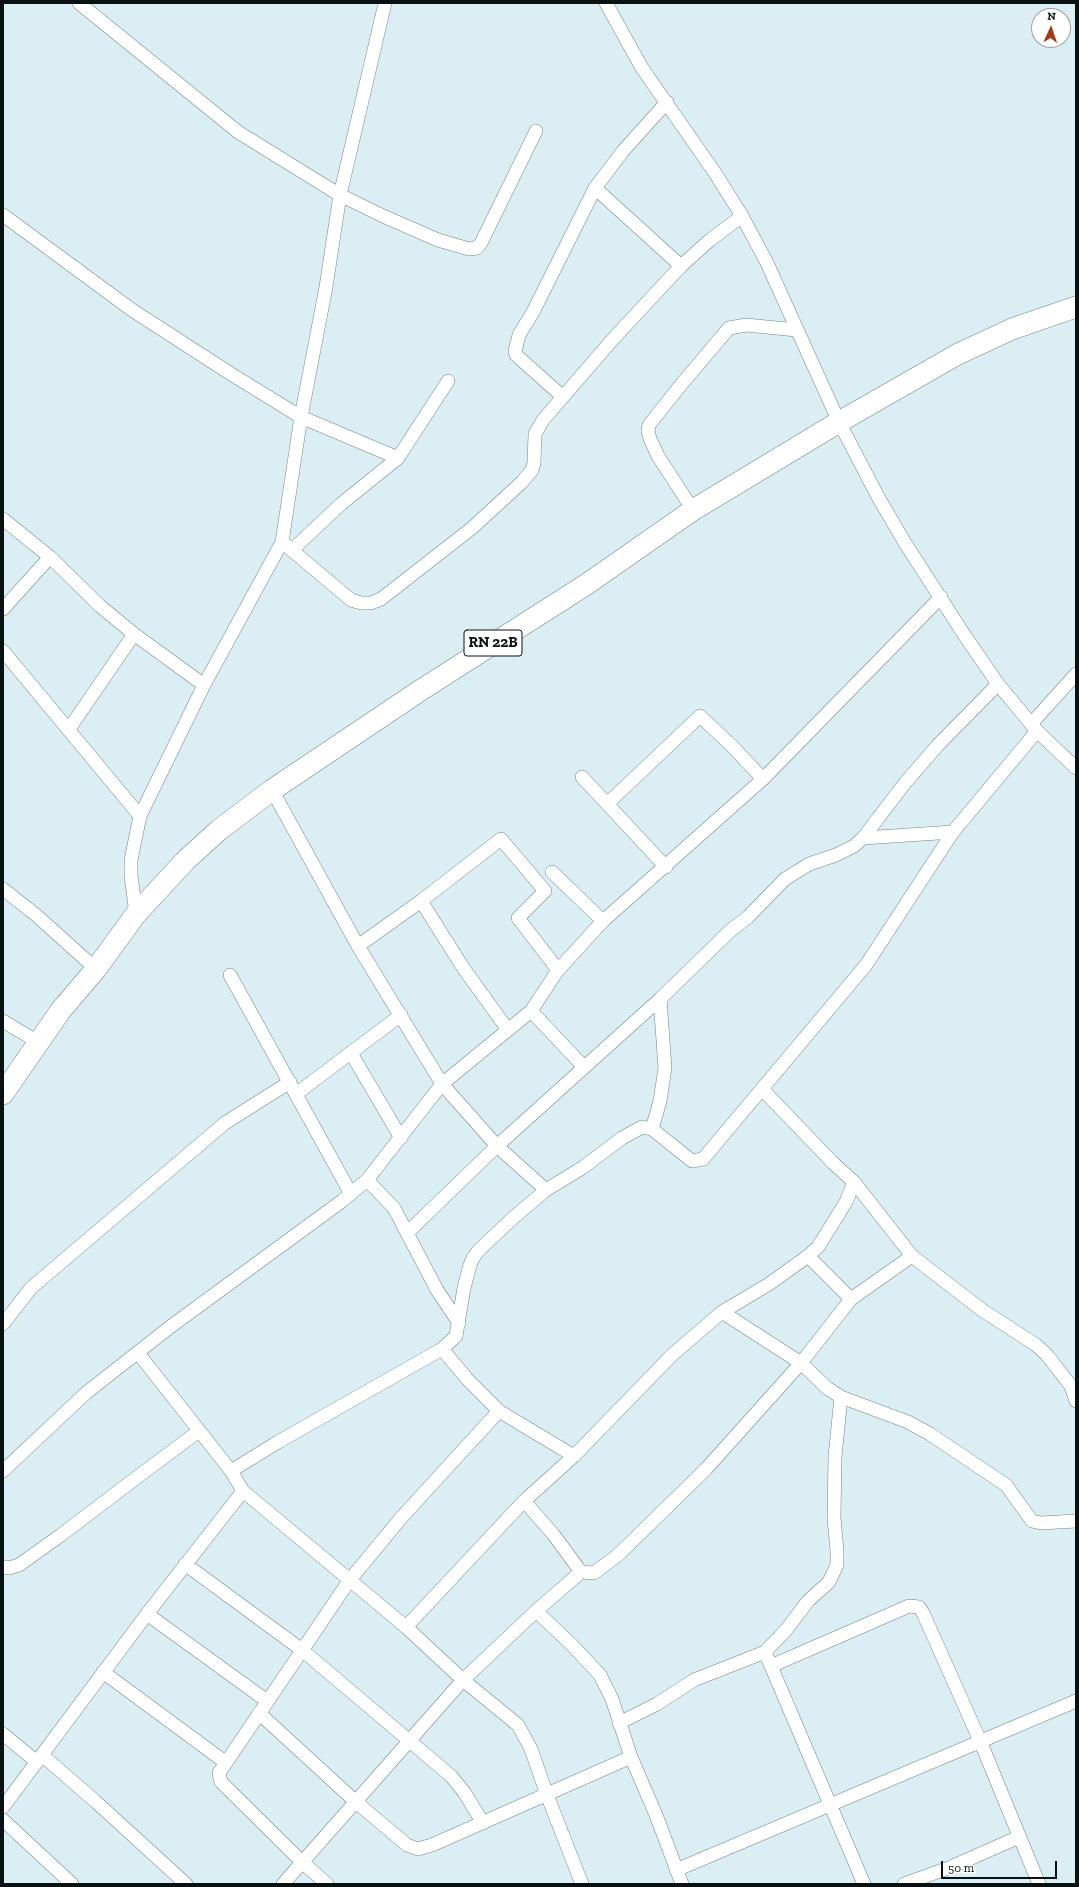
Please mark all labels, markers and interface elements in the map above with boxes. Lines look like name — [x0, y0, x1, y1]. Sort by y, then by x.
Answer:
north arrow — [1031, 8, 1071, 48]
text: N — [1047, 10, 1056, 23]
road number: RN 22B — [464, 630, 522, 656]
scale bar — [943, 1853, 1059, 1879]
text: 50 m — [948, 1861, 974, 1875]

